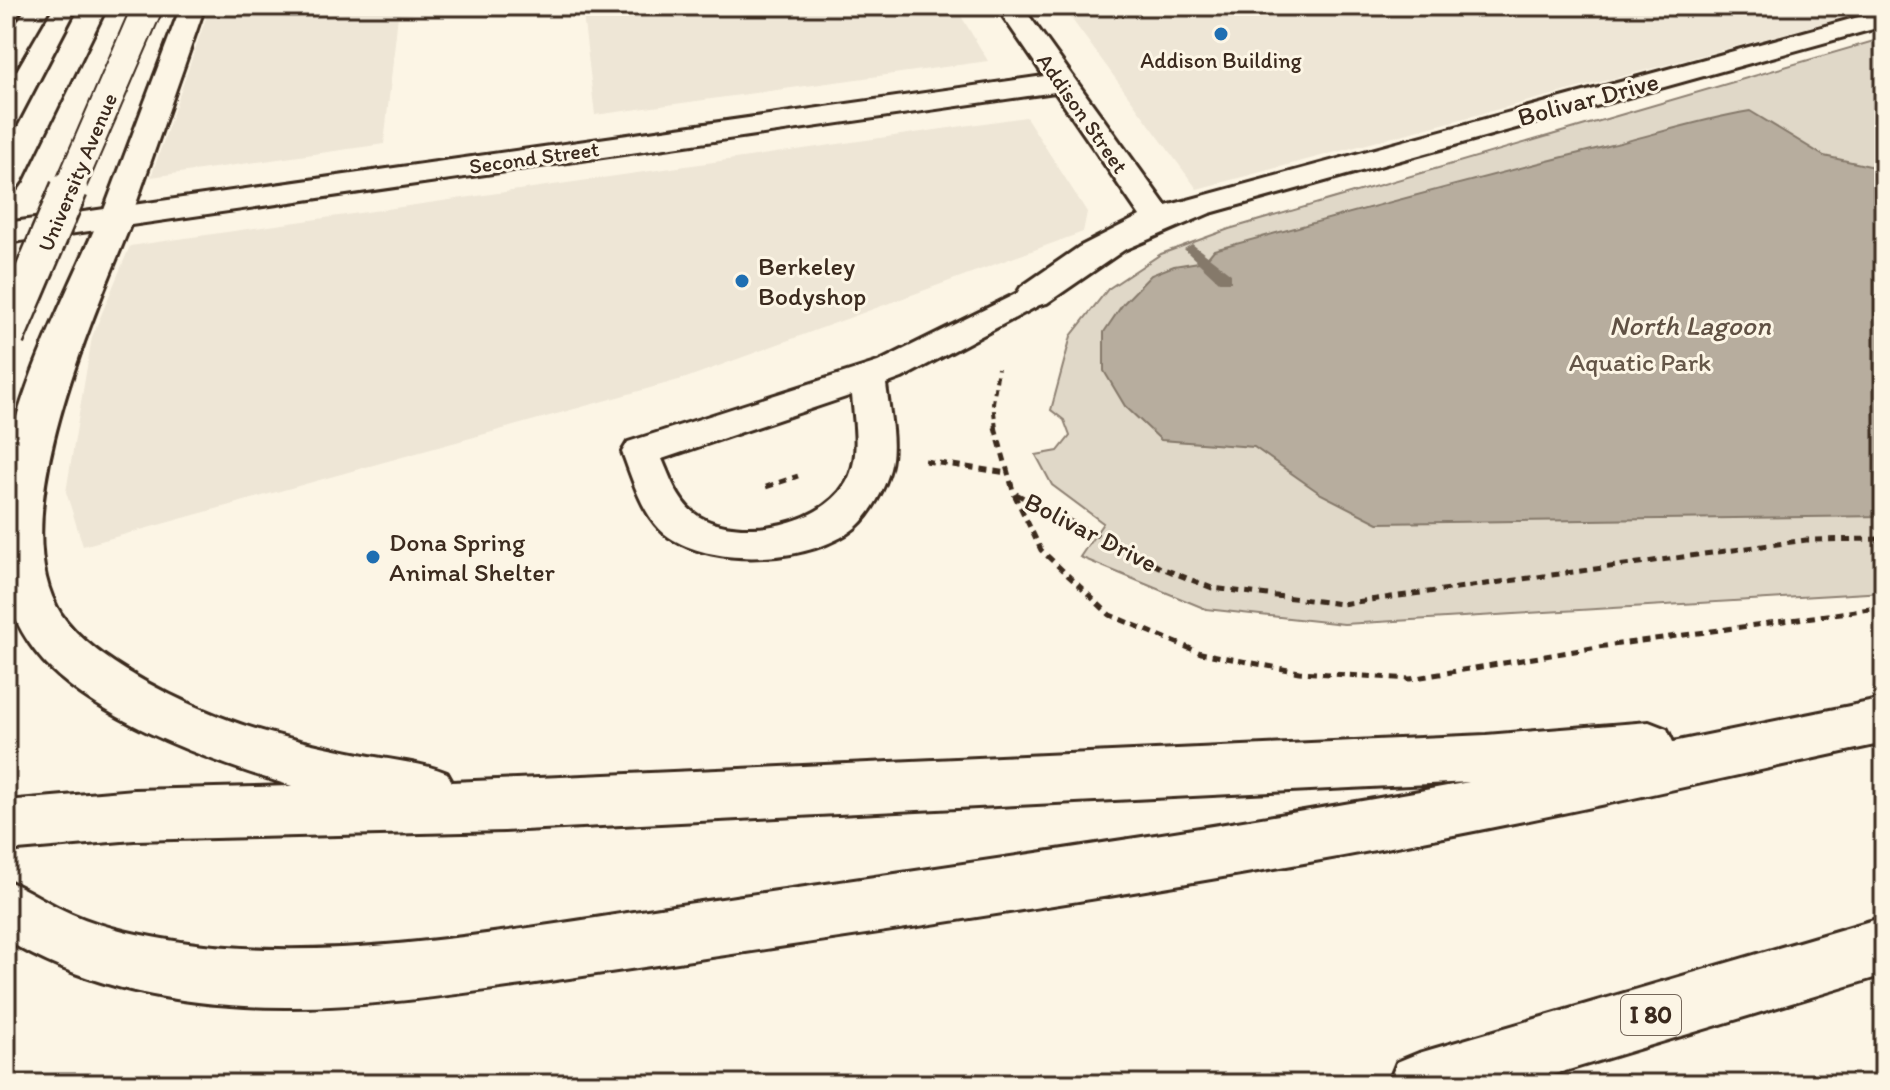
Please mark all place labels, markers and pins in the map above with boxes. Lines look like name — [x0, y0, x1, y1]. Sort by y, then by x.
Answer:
marker: Addison Building — [1212, 25, 1230, 43]
place label: Addison Building — [1140, 47, 1303, 74]
place label: Berkeley Bodyshop — [758, 250, 866, 312]
marker: Berkeley Bodyshop — [733, 272, 751, 290]
place label: Dona Spring Animal Shelter — [389, 526, 556, 588]
marker: Dona Spring Animal Shelter — [364, 548, 382, 566]

